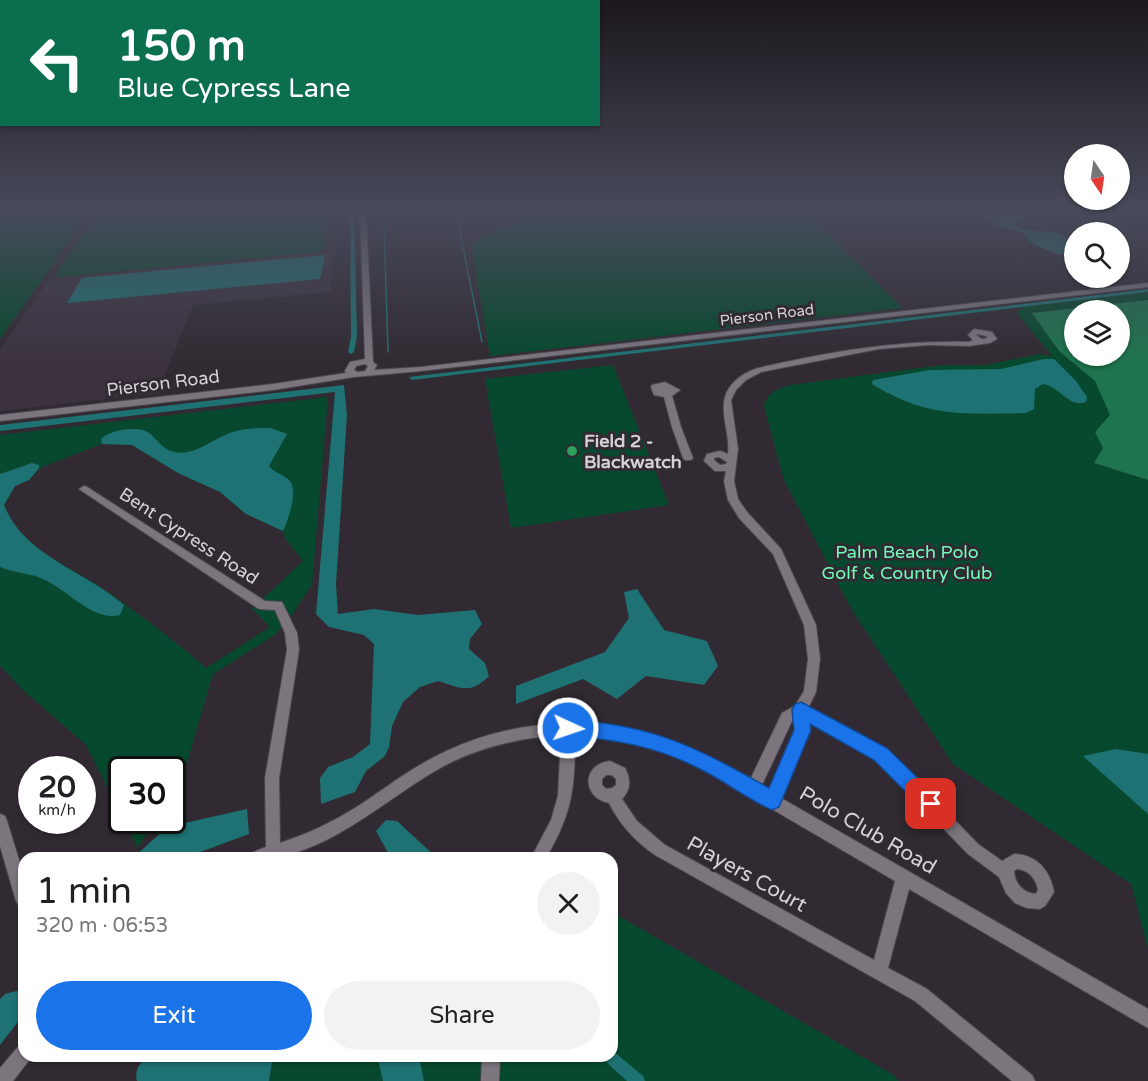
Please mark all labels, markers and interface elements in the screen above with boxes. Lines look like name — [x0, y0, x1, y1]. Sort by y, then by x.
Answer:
text: 150 m — [117, 21, 246, 72]
icon: left — [18, 24, 96, 102]
text: Blue Cypress Lane — [117, 72, 351, 105]
north arrow — [1064, 144, 1130, 210]
map controls — [1064, 144, 1130, 366]
button: search — [1064, 222, 1130, 288]
street label: Pierson Road — [719, 300, 815, 330]
button: layers — [1064, 300, 1130, 366]
street label: Pierson Road — [105, 365, 221, 401]
place label: Field 2 - Blackwatch — [584, 430, 682, 473]
marker: Field 2 - Blackwatch — [565, 444, 579, 458]
street label: Bent Cypress Road — [115, 483, 263, 589]
park label: Palm Beach Polo Golf & Country Club — [822, 541, 992, 584]
position arrow — [536, 696, 600, 760]
speed limit sign: 30 — [108, 756, 186, 834]
text: 20 — [38, 769, 76, 806]
pin — [905, 778, 956, 829]
street label: Polo Club Road — [795, 781, 941, 880]
icon: arrive — [914, 787, 947, 820]
text: km/h — [38, 801, 76, 819]
street label: Players Court — [682, 831, 811, 918]
text: 1 min — [36, 870, 132, 913]
button: close — [537, 872, 600, 935]
text: 320 m · 06:53 — [36, 914, 168, 938]
button: Exit — [36, 981, 312, 1050]
button: Share — [324, 981, 600, 1050]

